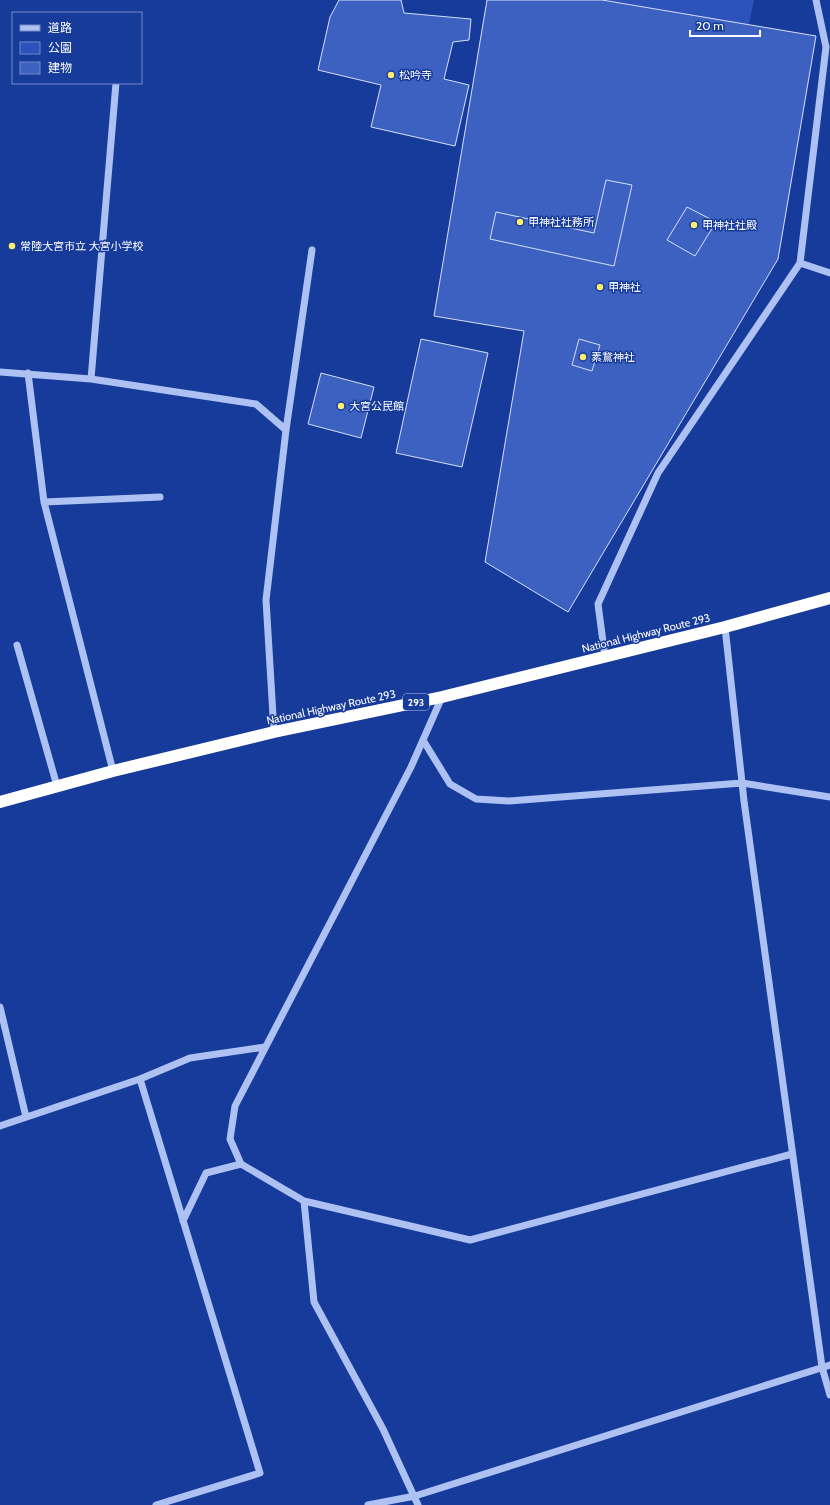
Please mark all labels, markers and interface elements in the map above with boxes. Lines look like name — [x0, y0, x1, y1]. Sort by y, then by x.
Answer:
legend — [12, 12, 142, 84]
scale bar — [690, 12, 760, 38]
text: 20 m — [696, 18, 724, 33]
text: 道路 — [48, 20, 72, 35]
text: 公園 — [48, 40, 72, 55]
text: 建物 — [48, 60, 72, 75]
place label: 松吟寺 — [399, 68, 432, 82]
marker: 松吟寺 — [386, 70, 396, 80]
place label: 甲神社社務所 — [528, 215, 595, 229]
marker: 甲神社社務所 — [515, 217, 525, 227]
place label: 甲神社社殿 — [702, 218, 757, 232]
marker: 甲神社社殿 — [689, 220, 699, 230]
place label: 常陸大宮市立 大宮小学校 — [20, 239, 143, 253]
marker: 常陸大宮市立 大宮小学校 — [7, 241, 17, 251]
place label: 甲神社 — [608, 280, 641, 294]
marker: 甲神社 — [595, 282, 605, 292]
place label: 素鵞神社 — [591, 350, 635, 364]
marker: 素鵞神社 — [578, 352, 588, 362]
place label: 大宮公民館 — [349, 399, 404, 413]
marker: 大宮公民館 — [336, 401, 346, 411]
street label: National Highway Route 293 — [580, 610, 712, 656]
street label: National Highway Route 293 — [265, 686, 397, 728]
road number: 293 — [403, 694, 429, 710]

